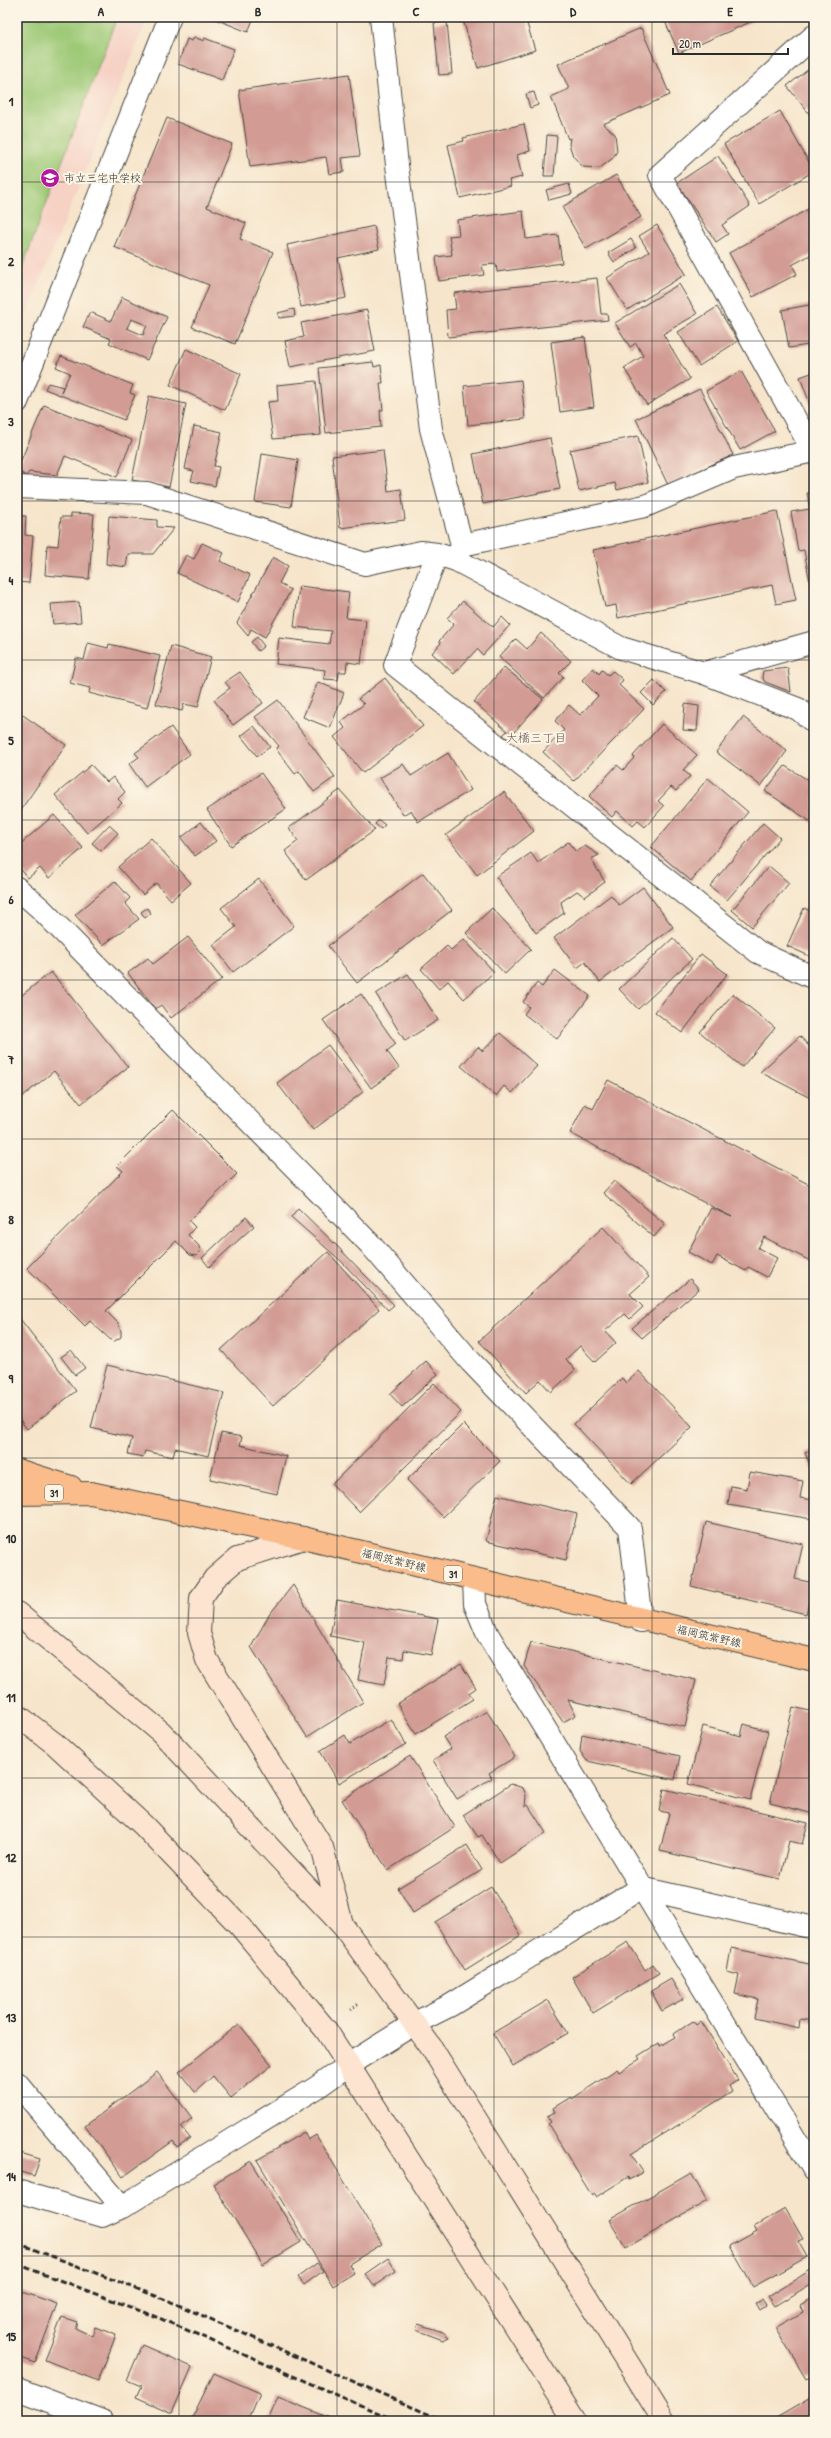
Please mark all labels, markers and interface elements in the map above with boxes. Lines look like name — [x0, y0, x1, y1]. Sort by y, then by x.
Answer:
text: A — [98, 2, 105, 20]
text: B — [255, 2, 262, 20]
text: C — [412, 2, 420, 20]
text: D — [570, 2, 577, 20]
text: E — [727, 2, 733, 20]
scale bar — [673, 30, 788, 56]
text: 20 m — [679, 35, 701, 52]
text: 1 — [9, 92, 14, 110]
school or university icon: 市立三宅中学校 — [39, 167, 61, 189]
place label: 市立三宅中学校 — [64, 171, 141, 185]
text: 2 — [8, 252, 15, 270]
text: 3 — [8, 412, 14, 430]
text: 4 — [9, 571, 14, 589]
district label: 大橋三丁目 — [506, 729, 566, 746]
text: 5 — [8, 731, 14, 749]
text: 6 — [8, 890, 14, 908]
text: 7 — [7, 1050, 15, 1068]
text: 8 — [8, 1210, 14, 1228]
text: 9 — [9, 1369, 14, 1387]
road number: 31 — [45, 1485, 63, 1501]
text: 10 — [6, 1529, 16, 1547]
street label: 福岡筑紫野線 — [360, 1545, 428, 1575]
road number: 31 — [444, 1566, 462, 1582]
street label: 福岡筑紫野線 — [675, 1622, 743, 1650]
text: 11 — [6, 1688, 16, 1706]
text: 12 — [6, 1848, 17, 1866]
text: 13 — [6, 2008, 16, 2026]
text: 14 — [6, 2167, 16, 2185]
text: 15 — [6, 2327, 17, 2345]

